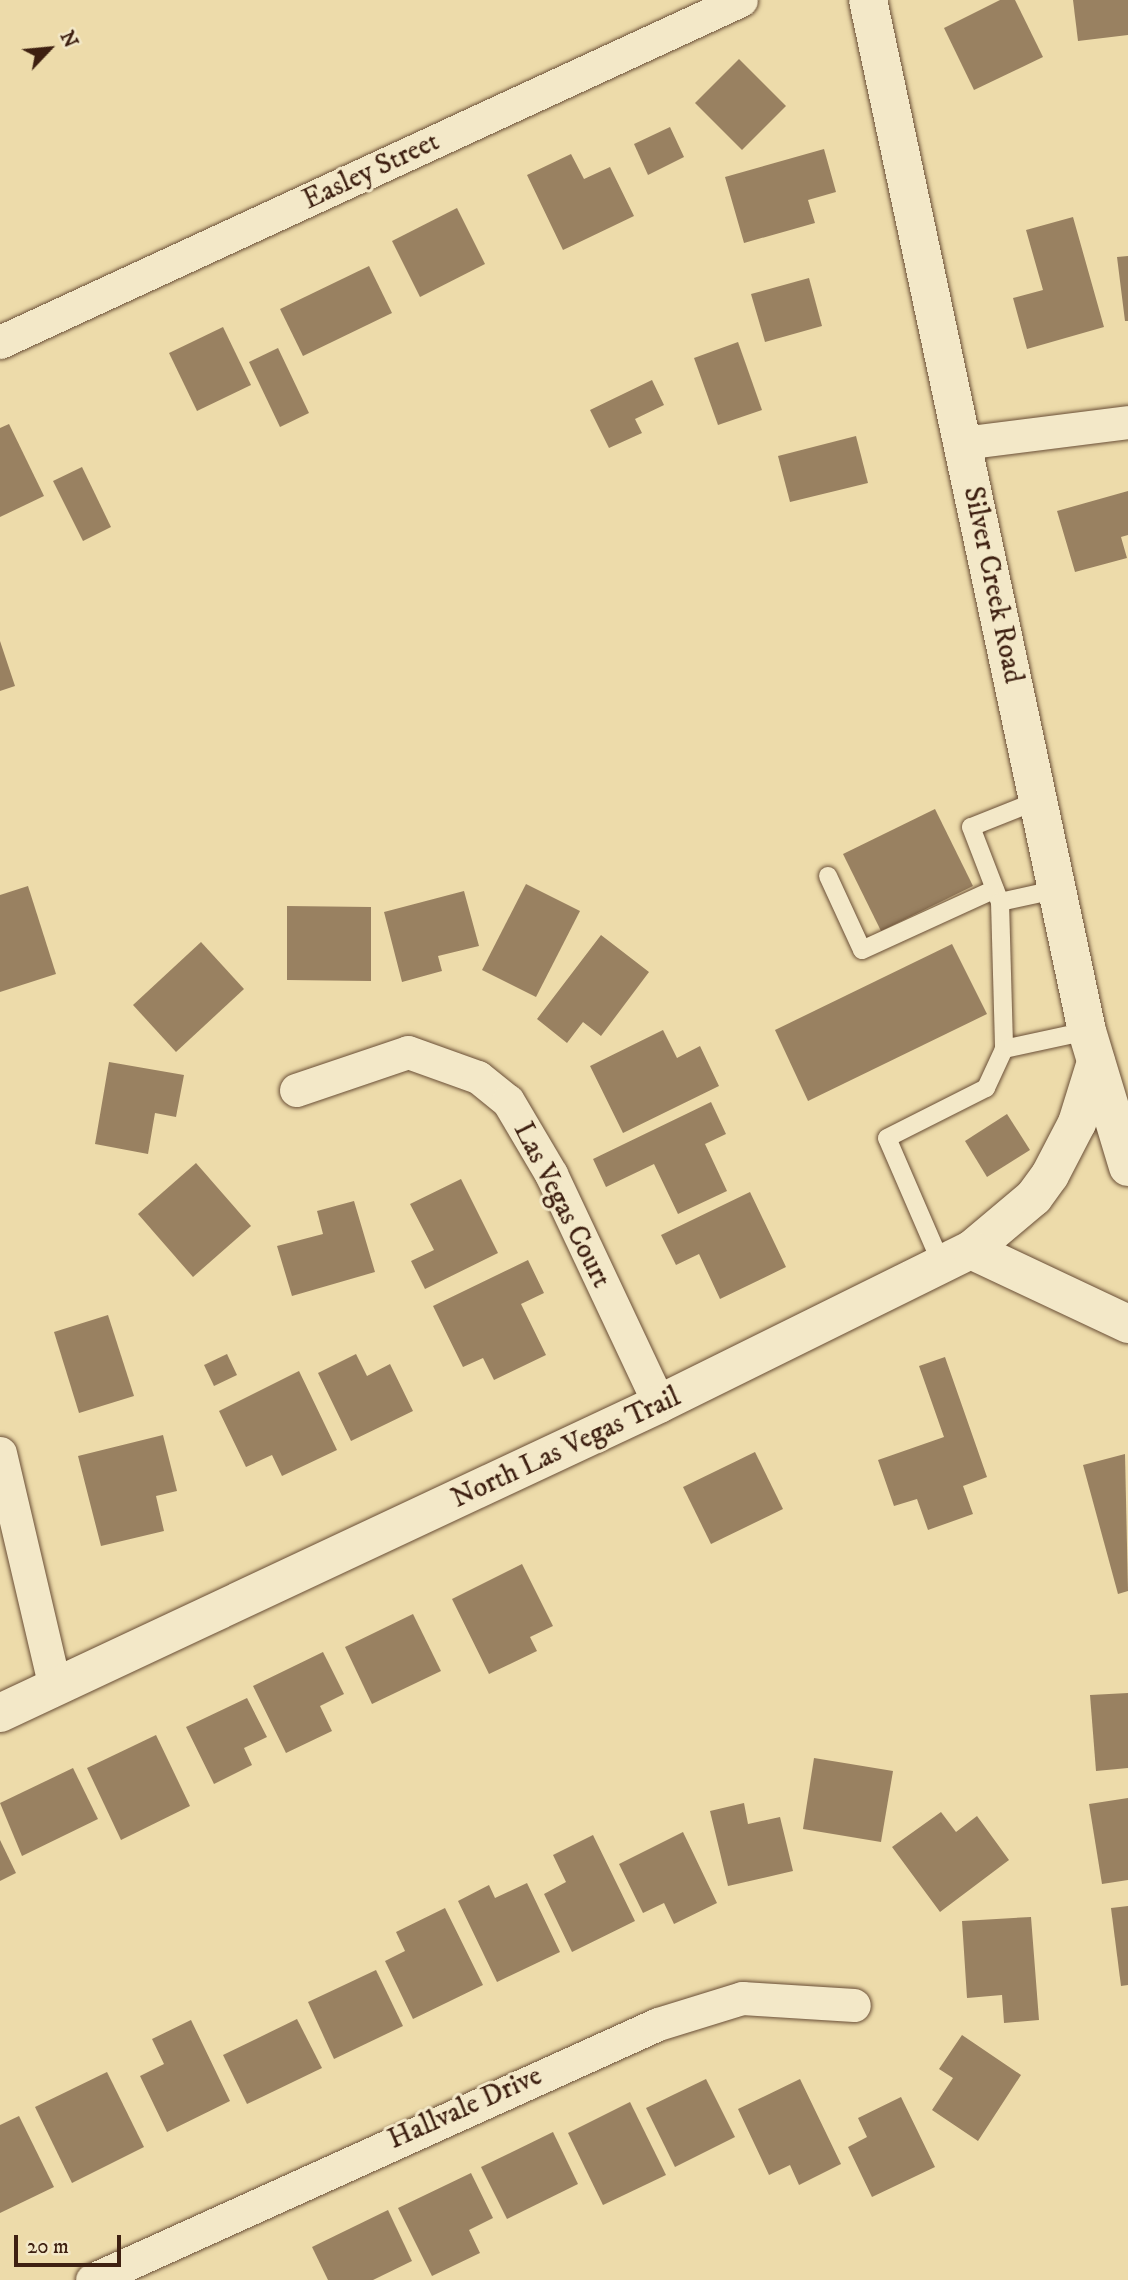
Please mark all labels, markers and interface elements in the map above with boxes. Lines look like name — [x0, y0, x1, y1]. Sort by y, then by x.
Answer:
north arrow — [14, 14, 84, 84]
text: N — [55, 28, 82, 52]
street label: Easley Street — [298, 125, 444, 217]
street label: Silver Creek Road — [956, 484, 1030, 686]
street label: Las Vegas Court — [506, 1117, 618, 1293]
street label: North Las Vegas Trail — [446, 1380, 686, 1516]
street label: Hallvale Drive — [383, 2059, 547, 2157]
scale bar — [18, 2220, 124, 2264]
text: 20 m — [27, 2234, 69, 2260]

